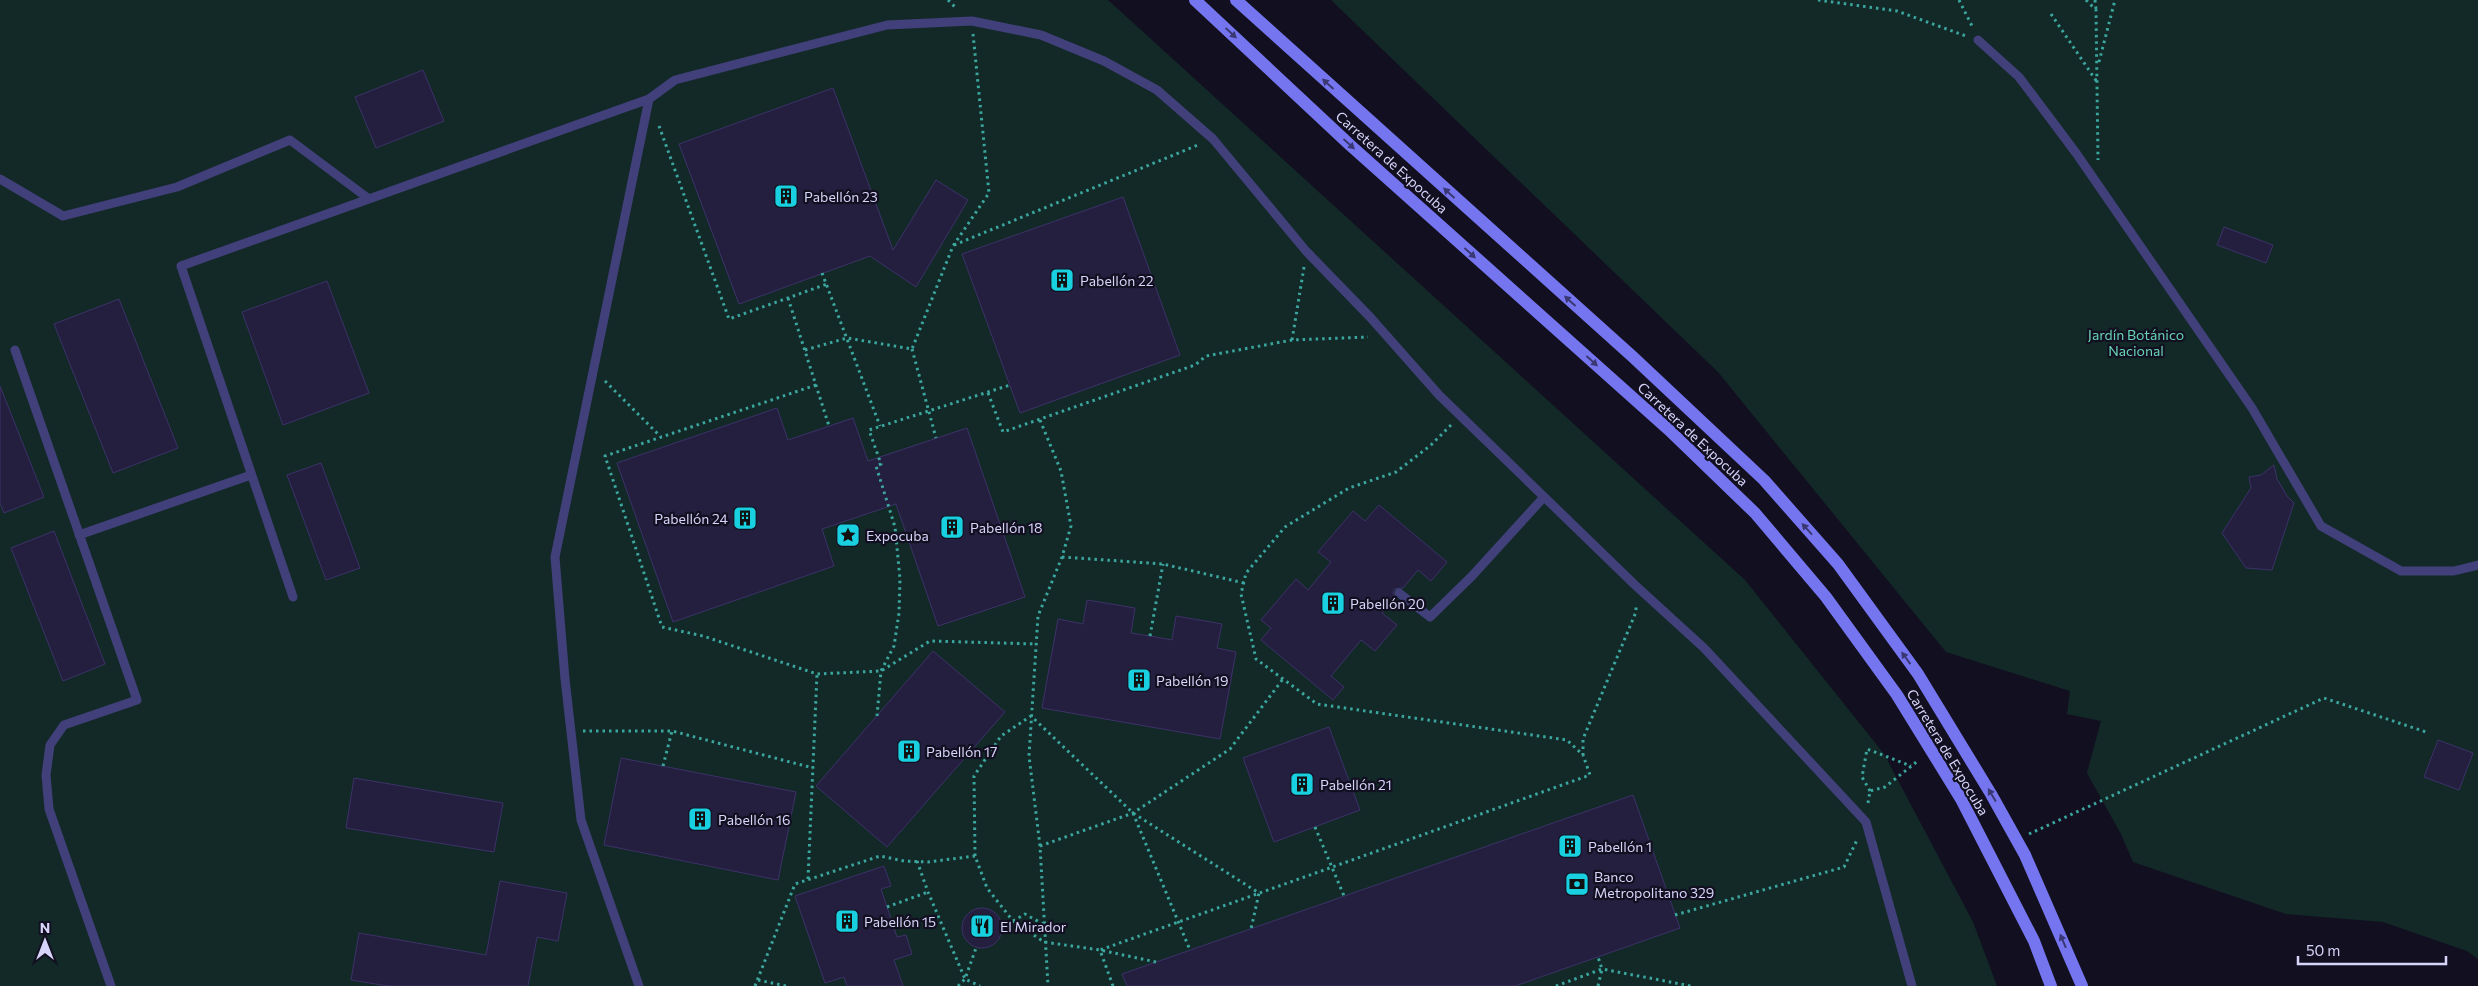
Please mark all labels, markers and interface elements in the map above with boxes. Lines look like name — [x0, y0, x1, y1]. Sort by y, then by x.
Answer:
one-way arrow — [1224, 27, 1236, 39]
one-way arrow — [1322, 78, 1334, 90]
street label: Carretera de Expocuba — [1333, 107, 1451, 217]
one-way arrow — [1343, 139, 1356, 150]
building icon: Pabellón 23 — [773, 183, 799, 209]
one-way arrow — [1443, 187, 1455, 199]
place label: Pabellón 23 — [804, 188, 878, 205]
one-way arrow — [1464, 247, 1476, 259]
building icon: Pabellón 22 — [1049, 267, 1075, 293]
place label: Pabellón 22 — [1080, 272, 1154, 289]
one-way arrow — [1565, 295, 1577, 307]
park label: Jardín Botánico Nacional — [2088, 326, 2184, 359]
one-way arrow — [1585, 355, 1597, 367]
street label: Carretera de Expocuba — [1634, 378, 1752, 490]
building icon: Pabellón 24 — [732, 505, 758, 531]
place label: Pabellón 24 — [654, 510, 729, 527]
building icon: Pabellón 18 — [939, 514, 965, 540]
place label: Pabellón 18 — [970, 519, 1042, 536]
place icon: Expocuba — [835, 522, 861, 548]
one-way arrow — [1801, 522, 1812, 535]
place label: Expocuba — [866, 527, 929, 544]
building icon: Pabellón 20 — [1320, 590, 1346, 616]
place label: Pabellón 20 — [1350, 595, 1425, 612]
one-way arrow — [1900, 652, 1911, 665]
building icon: Pabellón 19 — [1126, 667, 1152, 693]
place label: Pabellón 19 — [1156, 672, 1228, 689]
street label: Carretera de Expocuba — [1903, 686, 1993, 818]
building icon: Pabellón 17 — [896, 738, 922, 764]
place label: Pabellón 17 — [926, 743, 997, 760]
building icon: Pabellón 21 — [1289, 771, 1315, 797]
place label: Pabellón 21 — [1320, 776, 1392, 793]
one-way arrow — [1987, 789, 1996, 802]
building icon: Pabellón 16 — [687, 806, 713, 832]
place label: Pabellón 16 — [718, 811, 790, 828]
building icon: Pabellón 1 — [1557, 833, 1583, 859]
place label: Pabellón 1 — [1588, 838, 1652, 855]
place label: Banco Metropolitano 329 — [1594, 868, 1714, 901]
bank icon: Banco Metropolitano 329 — [1564, 871, 1590, 897]
building icon: Pabellón 15 — [834, 908, 860, 934]
place label: Pabellón 15 — [864, 913, 936, 930]
restaurant icon: El Mirador — [969, 913, 995, 939]
north arrow — [20, 916, 70, 966]
place label: El Mirador — [1000, 918, 1067, 935]
text: N — [40, 919, 50, 936]
one-way arrow — [2059, 934, 2067, 948]
scale bar — [2298, 934, 2446, 966]
text: 50 m — [2306, 941, 2340, 959]

